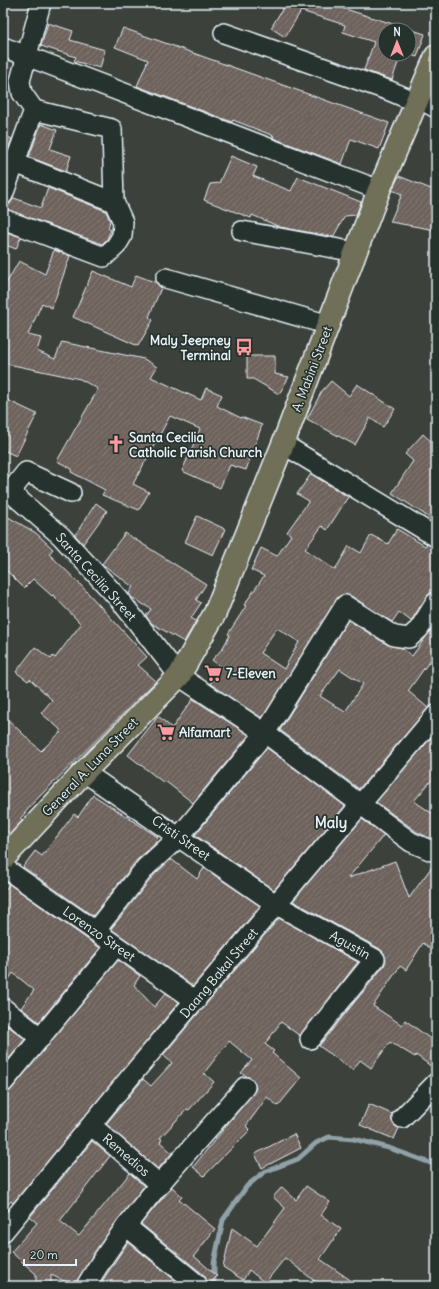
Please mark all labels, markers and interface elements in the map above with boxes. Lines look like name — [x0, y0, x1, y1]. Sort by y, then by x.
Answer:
north arrow — [377, 22, 417, 62]
text: N — [393, 25, 401, 39]
street label: A. Mabini Street — [288, 323, 336, 414]
place label: Maly Jeepney Terminal — [150, 332, 231, 364]
bus stop icon: Maly Jeepney Terminal — [234, 337, 254, 357]
place label: Santa Cecilia Catholic Parish Church — [129, 429, 263, 461]
church icon: Santa Cecilia Catholic Parish Church — [106, 434, 126, 454]
street label: Santa Cecilia Street — [52, 529, 140, 625]
supermarket icon: 7-Eleven — [203, 663, 223, 683]
place label: 7-Eleven — [226, 665, 276, 682]
street label: General A. Luna Street — [38, 714, 142, 820]
supermarket icon: Alfamart — [156, 722, 176, 742]
place label: Alfamart — [179, 724, 231, 741]
street label: Cristi Street — [148, 812, 214, 865]
district label: Maly — [315, 813, 347, 833]
street label: Lorenzo Street — [59, 903, 139, 966]
street label: Daang Bakal Street — [176, 924, 262, 1022]
street label: Agustin — [327, 927, 374, 963]
street label: Remedios — [99, 1130, 153, 1180]
scale bar — [24, 1241, 76, 1267]
text: 20 m — [30, 1247, 58, 1262]

